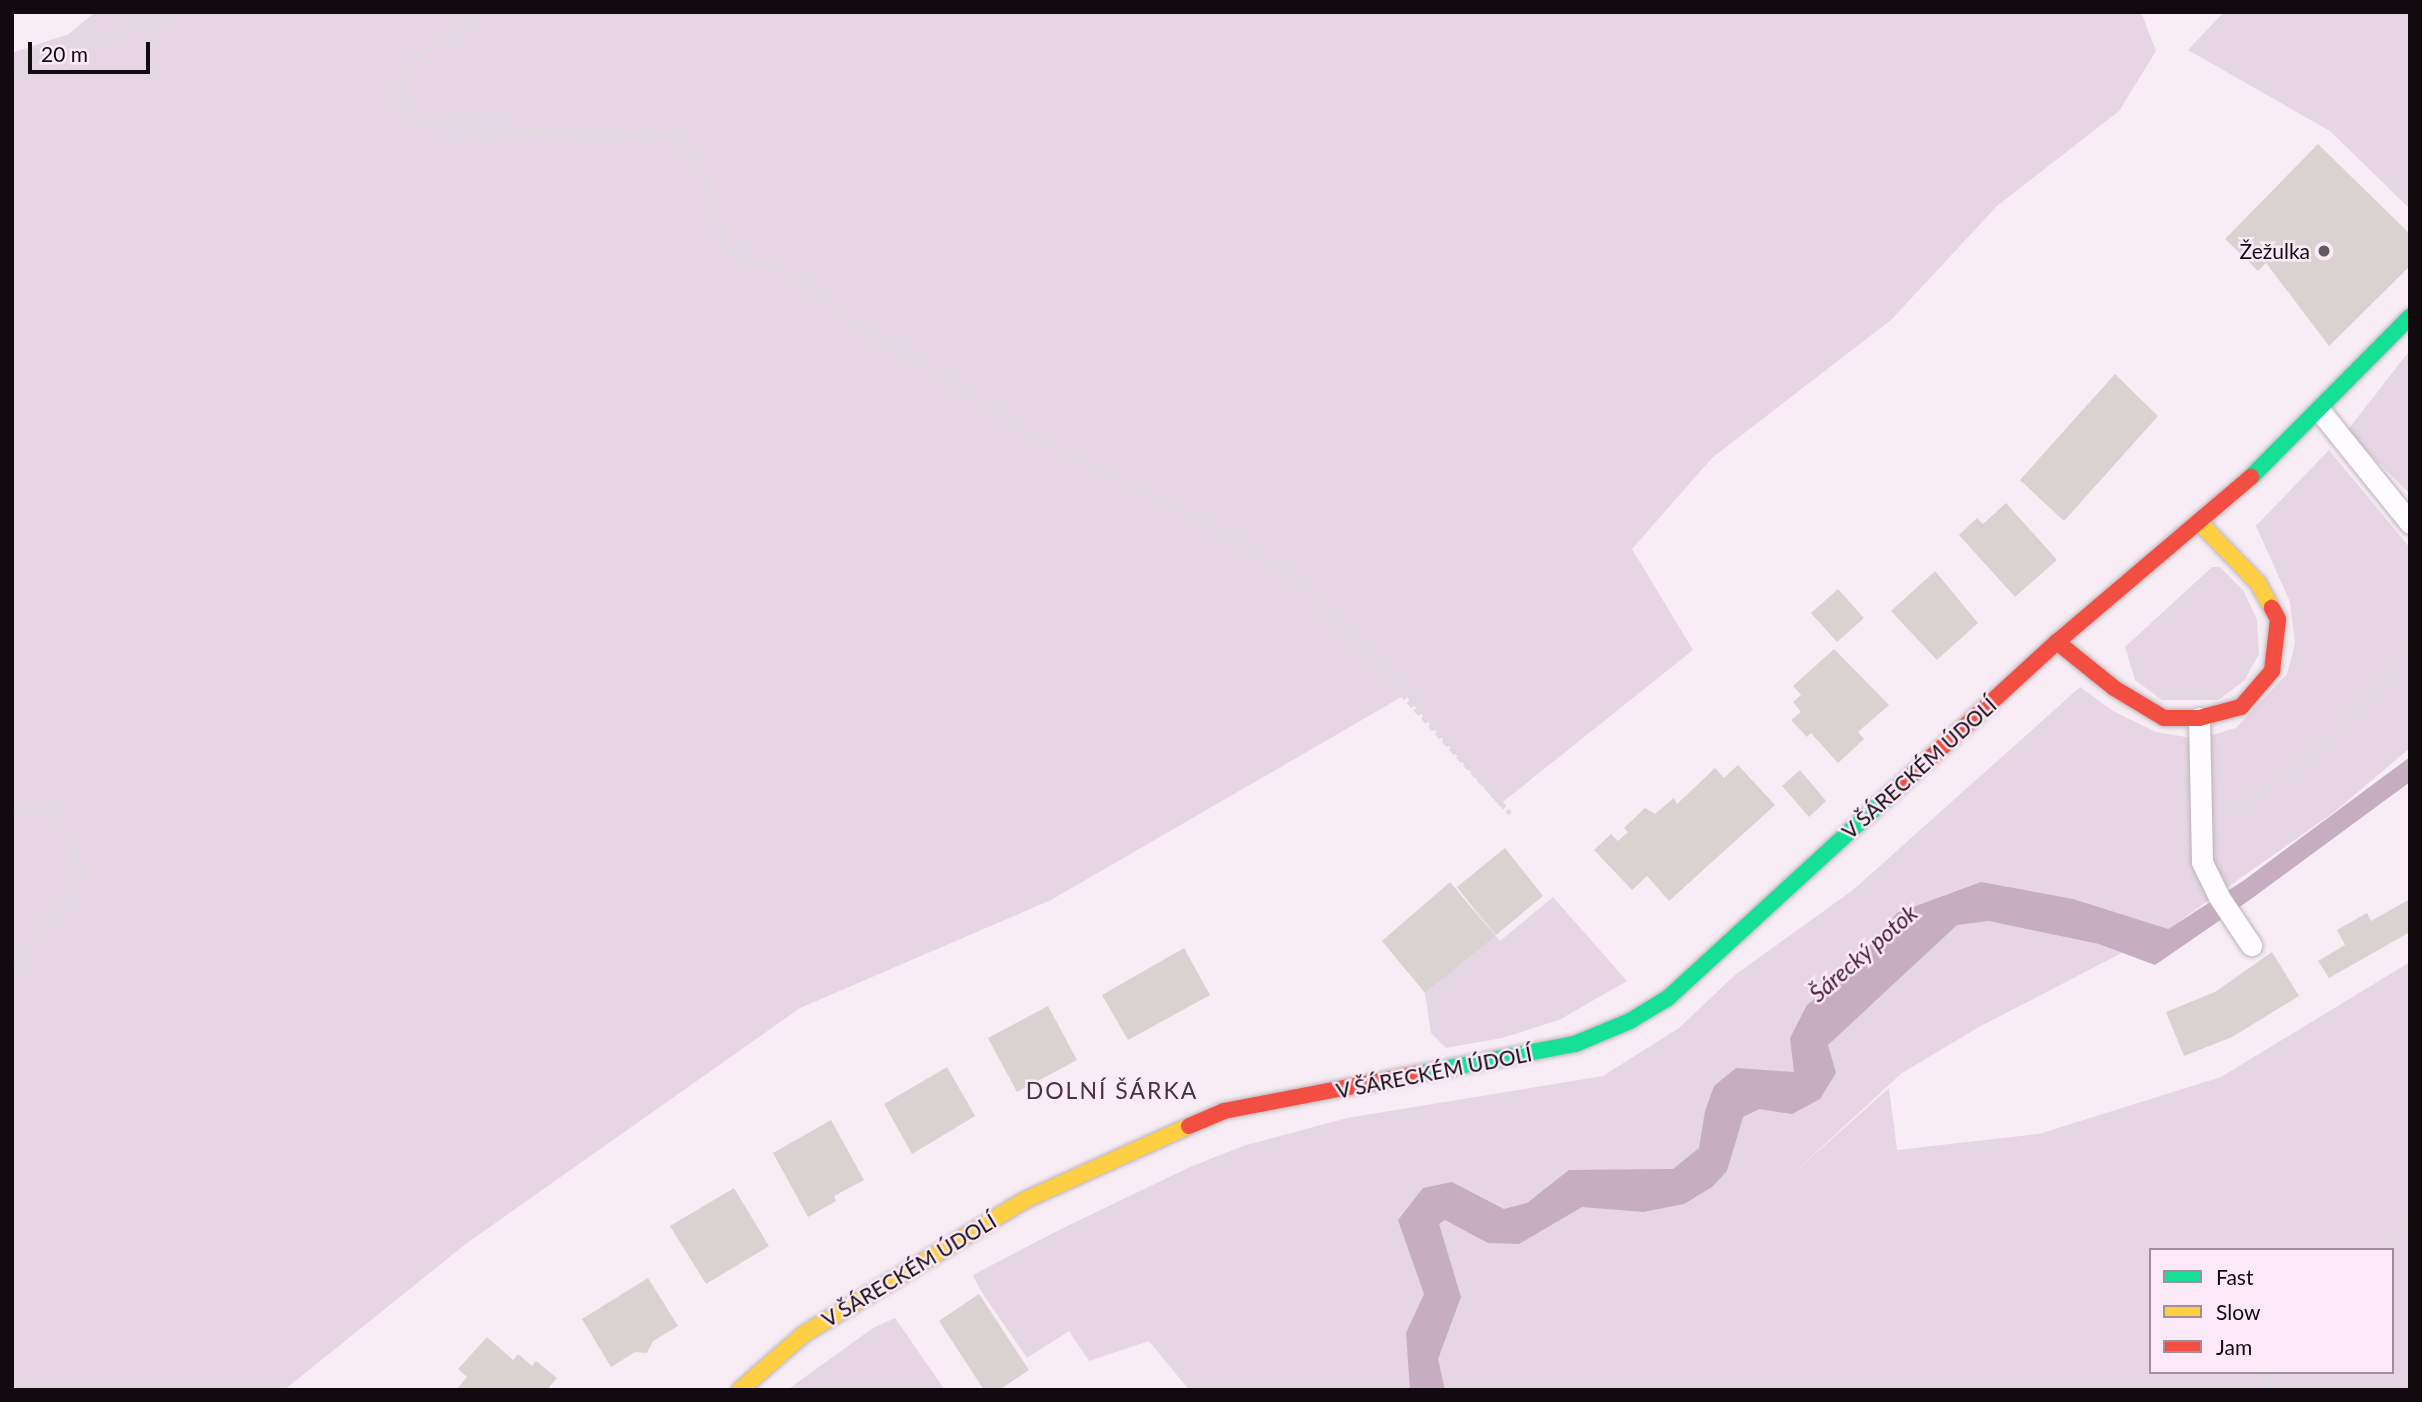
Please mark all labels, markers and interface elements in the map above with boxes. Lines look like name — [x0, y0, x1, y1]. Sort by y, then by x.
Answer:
scale bar — [32, 28, 154, 72]
text: 20 m — [41, 41, 88, 66]
place label: Žežulka — [2240, 238, 2310, 264]
marker: Žežulka — [2316, 243, 2332, 259]
street label: V ŠÁRECKÉM ÚDOLÍ — [1836, 692, 2002, 844]
water label: Šárecký potok — [1803, 899, 1923, 1007]
street label: V ŠÁRECKÉM ÚDOLÍ — [1334, 1041, 1534, 1103]
district label: DOLNÍ ŠÁRKA — [1027, 1076, 1197, 1104]
street label: V ŠÁRECKÉM ÚDOLÍ — [817, 1208, 1001, 1332]
legend — [2149, 1248, 2394, 1374]
text: Fast — [2216, 1264, 2253, 1289]
text: Slow — [2216, 1299, 2260, 1324]
text: Jam — [2216, 1334, 2252, 1359]

